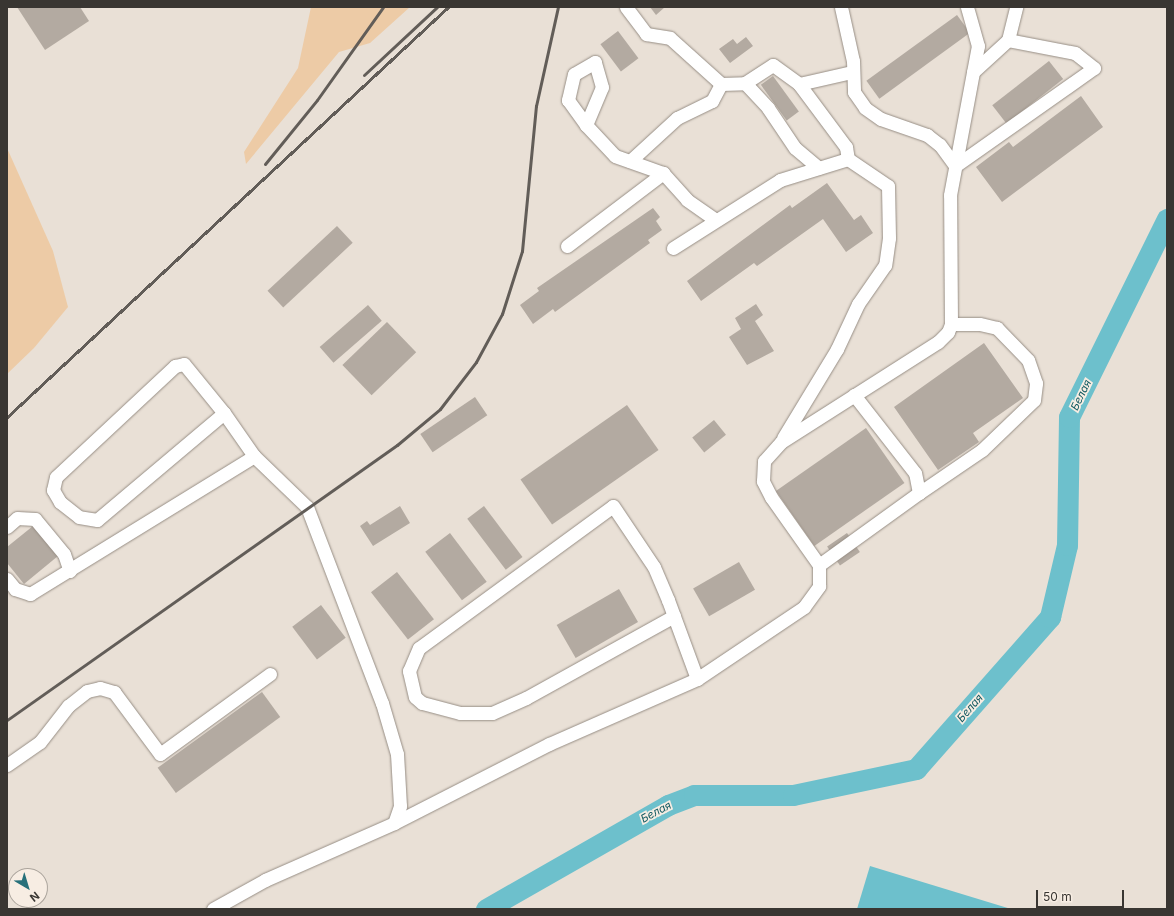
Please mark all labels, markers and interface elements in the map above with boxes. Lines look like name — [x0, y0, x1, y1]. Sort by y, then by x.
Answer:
water label: Белая — [1068, 377, 1094, 413]
water label: Белая — [954, 691, 986, 725]
water label: Белая — [639, 799, 673, 825]
north arrow — [8, 868, 48, 908]
scale bar — [1038, 882, 1126, 908]
text: N — [27, 889, 42, 905]
text: 50 m — [1043, 889, 1072, 904]

